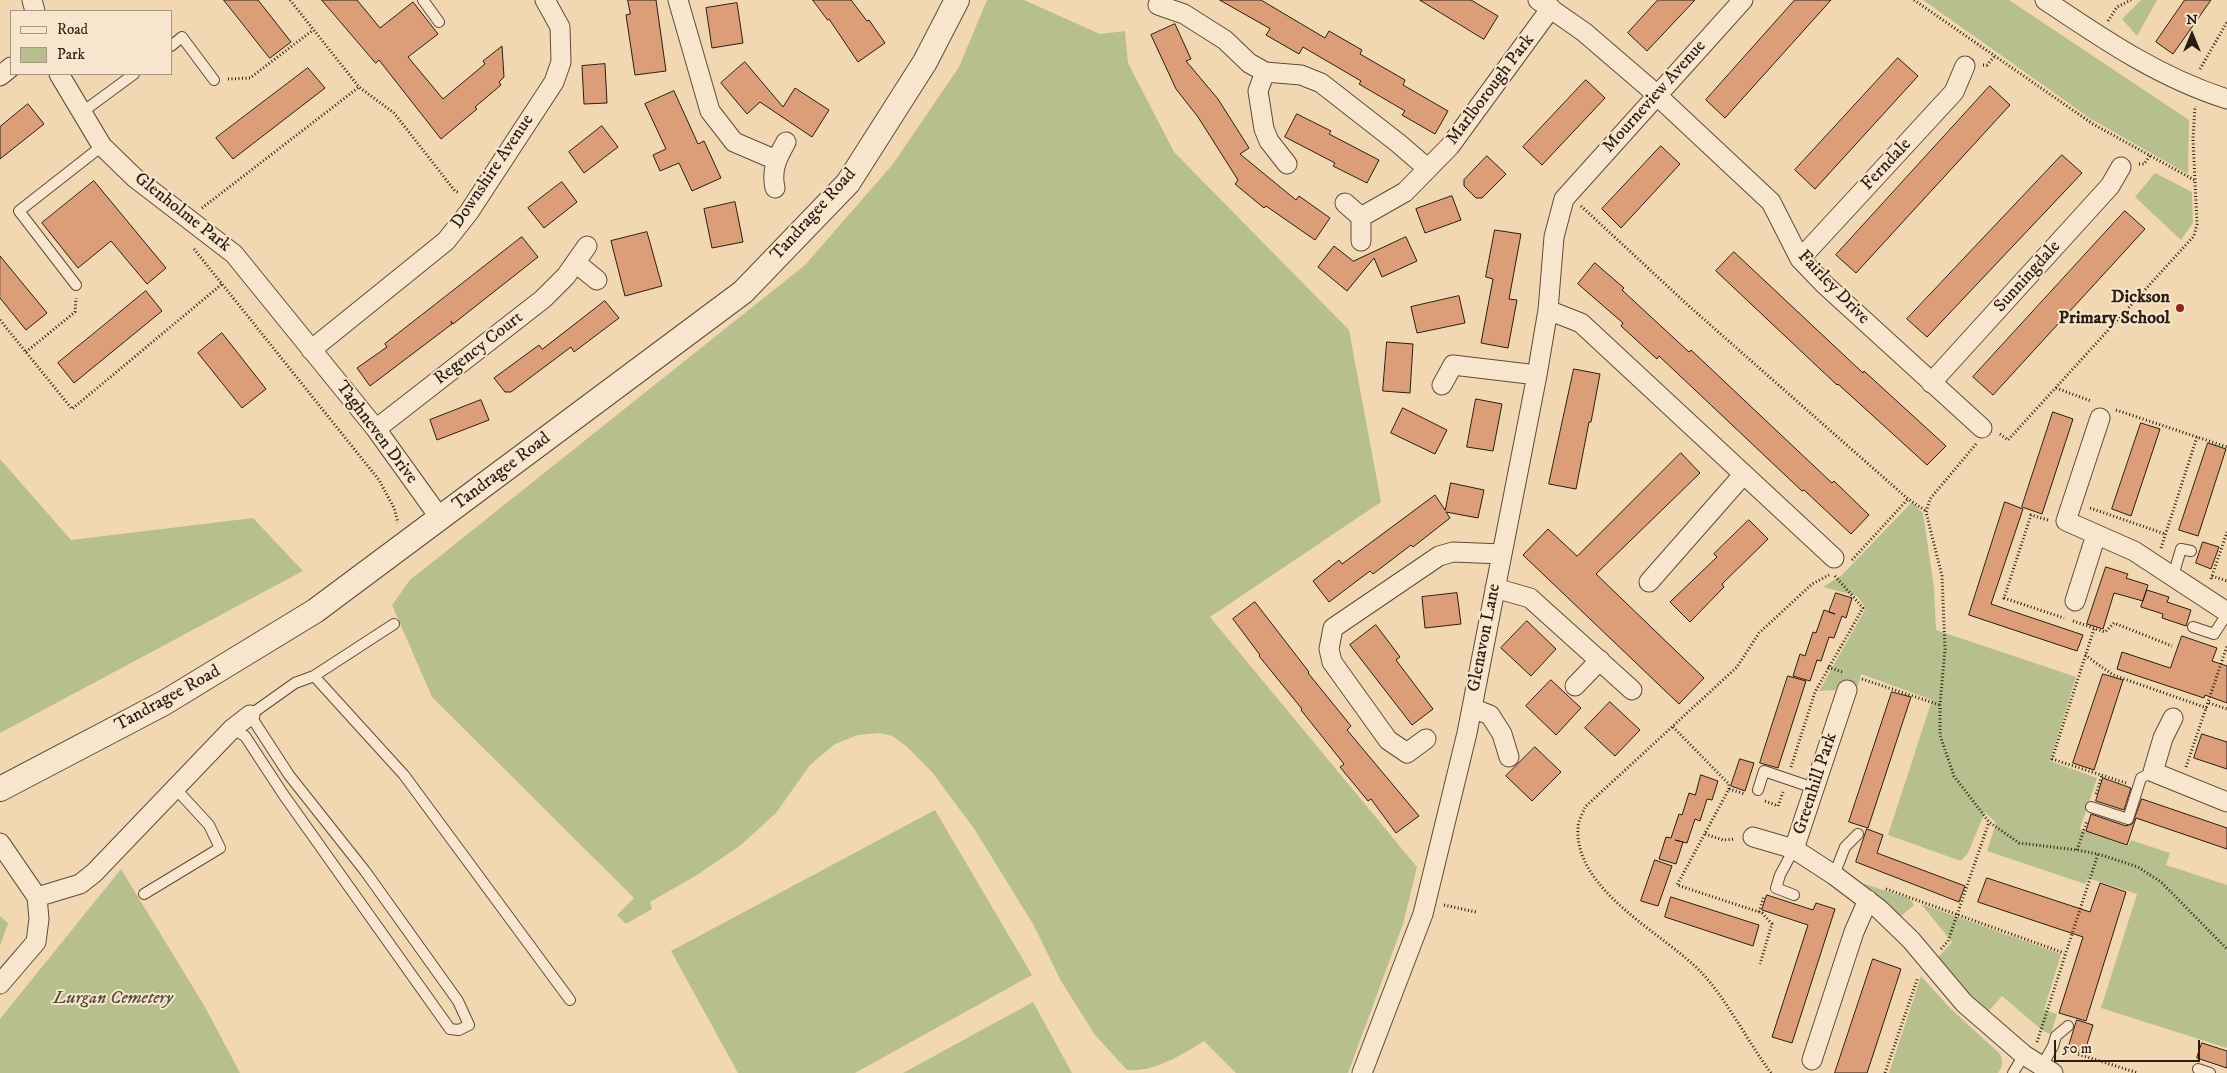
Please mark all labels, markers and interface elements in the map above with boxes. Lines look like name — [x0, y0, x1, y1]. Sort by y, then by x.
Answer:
legend — [10, 10, 172, 75]
north arrow — [2167, 10, 2217, 60]
text: N — [2186, 11, 2198, 29]
text: Road — [57, 20, 88, 39]
street label: Marlborough Park — [1442, 30, 1540, 150]
street label: Mourneview Avenue — [1599, 36, 1711, 158]
text: Park — [57, 45, 85, 64]
street label: Downshire Avenue — [447, 111, 539, 233]
street label: Ferndale — [1857, 134, 1917, 196]
street label: Tandragee Road — [767, 164, 861, 266]
street label: Glenholme Park — [129, 169, 235, 257]
street label: Sunningdale — [1990, 237, 2066, 317]
street label: Fairley Drive — [1792, 246, 1874, 330]
place label: Dickson Primary School — [2059, 287, 2170, 330]
marker: Dickson Primary School — [2174, 302, 2186, 314]
street label: Regency Court — [430, 308, 528, 390]
street label: Taghneven Drive — [330, 377, 422, 489]
street label: Tandragee Road — [449, 428, 555, 516]
street label: Glenavon Lane — [1464, 582, 1506, 694]
street label: Tandragee Road — [112, 661, 224, 737]
street label: Greenhill Park — [1789, 730, 1843, 838]
park label: Lurgan Cemetery — [53, 988, 173, 1010]
scale bar — [2057, 1030, 2203, 1062]
text: 50 m — [2062, 1039, 2092, 1058]

